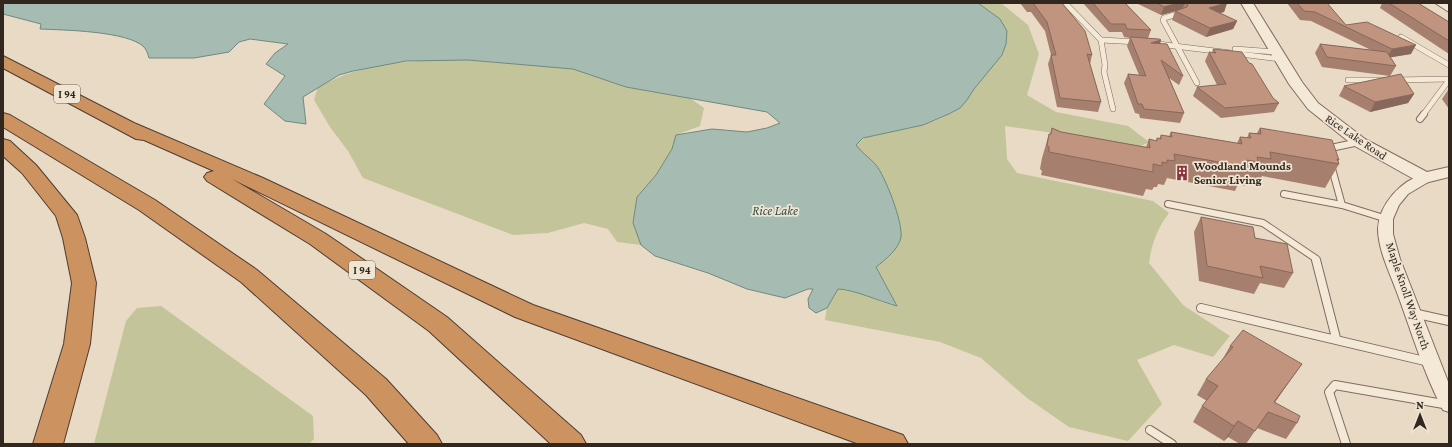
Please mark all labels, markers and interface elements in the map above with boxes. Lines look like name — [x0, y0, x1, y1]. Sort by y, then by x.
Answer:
road number: I 94 — [54, 85, 80, 103]
street label: Rice Lake Road — [1323, 111, 1390, 163]
place label: Woodland Mounds Senior Living — [1193, 159, 1291, 187]
building icon: Woodland Mounds Senior Living — [1173, 164, 1191, 182]
water label: Rice Lake — [752, 203, 798, 218]
street label: Maple Knoll Way North — [1383, 241, 1433, 352]
road number: I 94 — [349, 261, 375, 279]
north arrow — [1400, 395, 1440, 435]
text: N — [1416, 399, 1424, 411]

